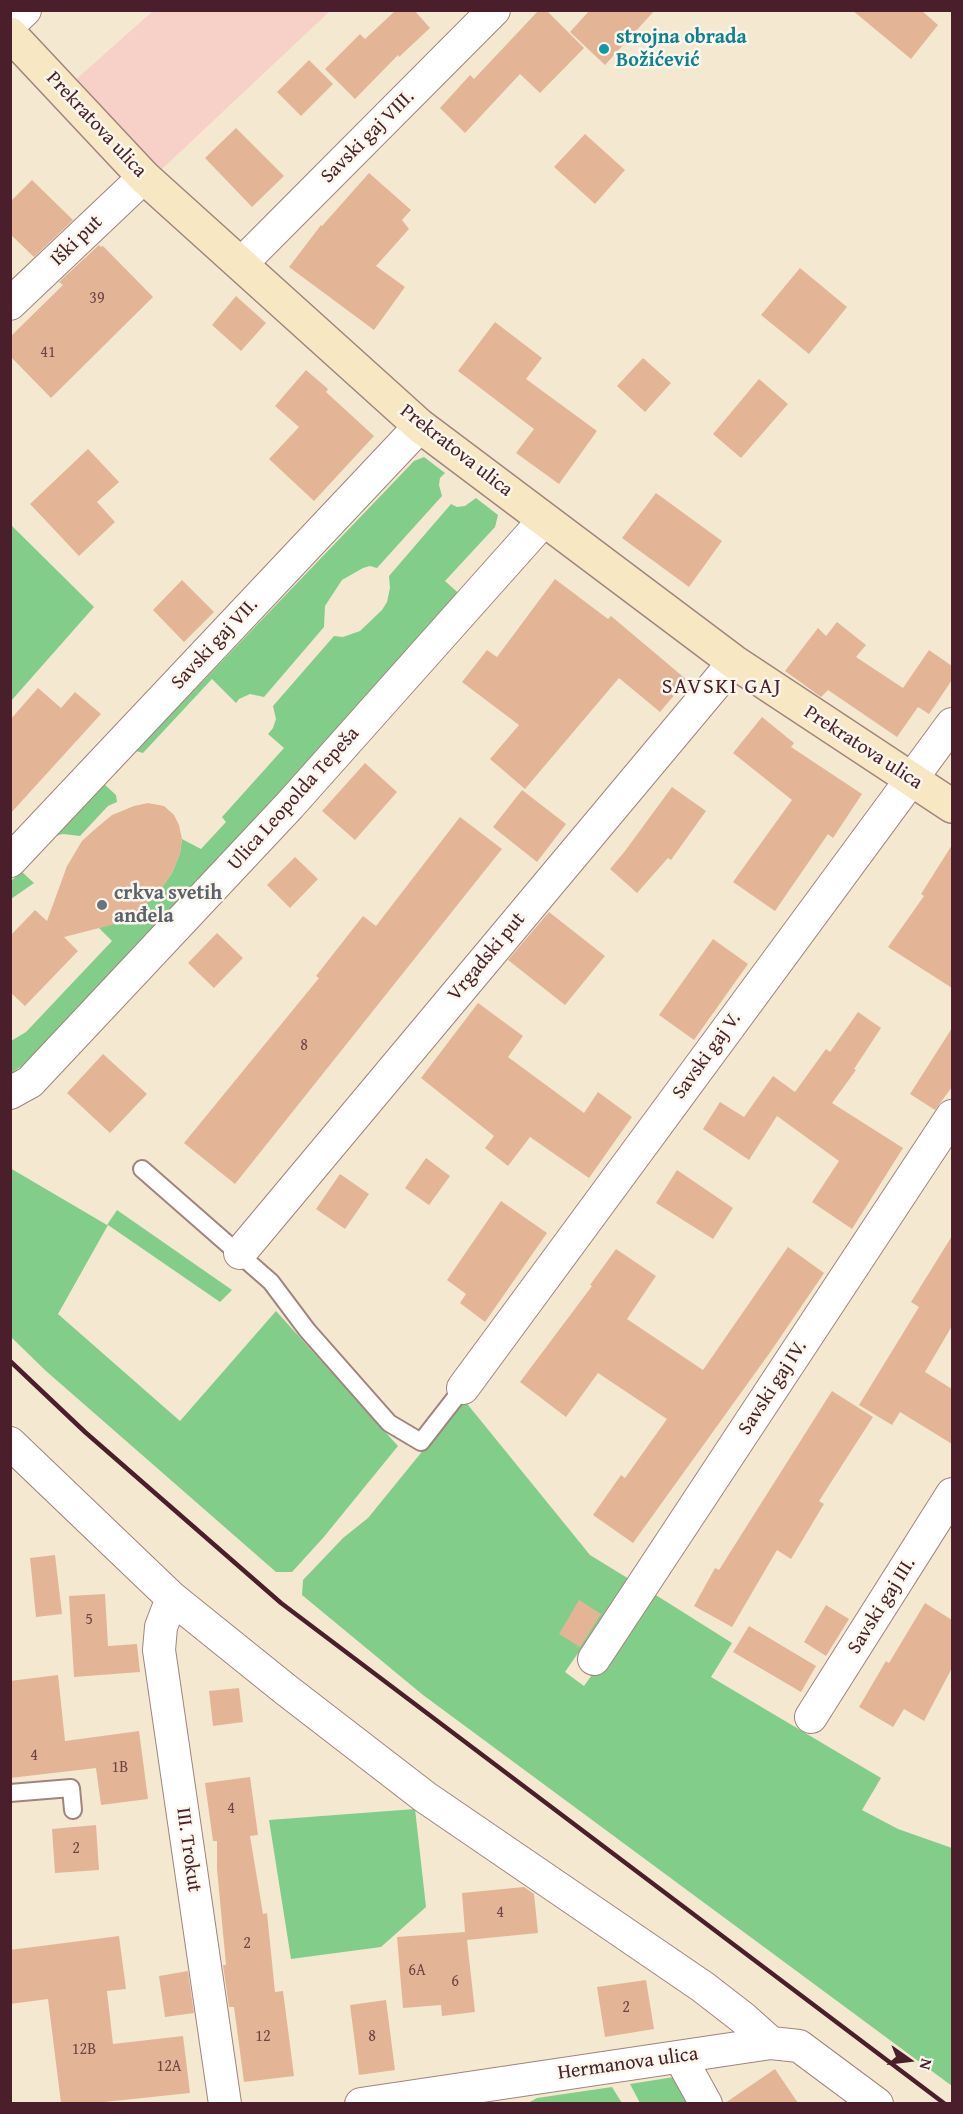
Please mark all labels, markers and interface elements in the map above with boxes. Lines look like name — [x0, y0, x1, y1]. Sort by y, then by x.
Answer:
place label: strojna obrada Božićević — [616, 26, 747, 73]
marker: strojna obrada Božićević — [597, 42, 611, 56]
street label: Prekratova ulica — [41, 67, 151, 183]
street label: Savski gaj VIII. — [316, 85, 420, 189]
street label: Iški put — [46, 211, 108, 271]
house number: 39 — [89, 289, 105, 309]
house number: 41 — [40, 343, 56, 363]
street label: Prekratova ulica — [395, 400, 517, 502]
street label: Savski gaj VII. — [167, 593, 263, 695]
district label: SAVSKI GAJ — [662, 674, 782, 700]
street label: Prekratova ulica — [799, 701, 927, 795]
street label: Ulica Leopolda Tepeša — [223, 722, 365, 876]
place label: crkva svetih anđela — [114, 882, 222, 929]
marker: crkva svetih anđela — [95, 898, 109, 912]
street label: Vrgadski put — [443, 908, 531, 1006]
street label: Savski gaj V. — [667, 1008, 747, 1104]
house number: 8 — [300, 1036, 308, 1056]
street label: Savski gaj IV. — [734, 1336, 812, 1440]
street label: Savski gaj III. — [843, 1553, 921, 1659]
house number: 5 — [85, 1610, 93, 1630]
house number: 4 — [30, 1746, 38, 1766]
house number: 1B — [112, 1758, 128, 1778]
house number: 4 — [227, 1799, 235, 1819]
street label: III. Trokut — [170, 1806, 206, 1894]
house number: 2 — [72, 1839, 80, 1859]
house number: 4 — [496, 1903, 504, 1923]
house number: 2 — [243, 1934, 251, 1954]
house number: 6A — [408, 1961, 426, 1981]
house number: 6 — [451, 1972, 459, 1992]
house number: 2 — [622, 1998, 630, 2018]
house number: 12 — [255, 2027, 271, 2047]
house number: 8 — [368, 2027, 376, 2047]
north arrow — [879, 2030, 939, 2090]
house number: 12B — [72, 2040, 96, 2060]
street label: Hermanova ulica — [556, 2042, 700, 2086]
text: N — [914, 2056, 939, 2072]
house number: 12A — [156, 2057, 182, 2077]

